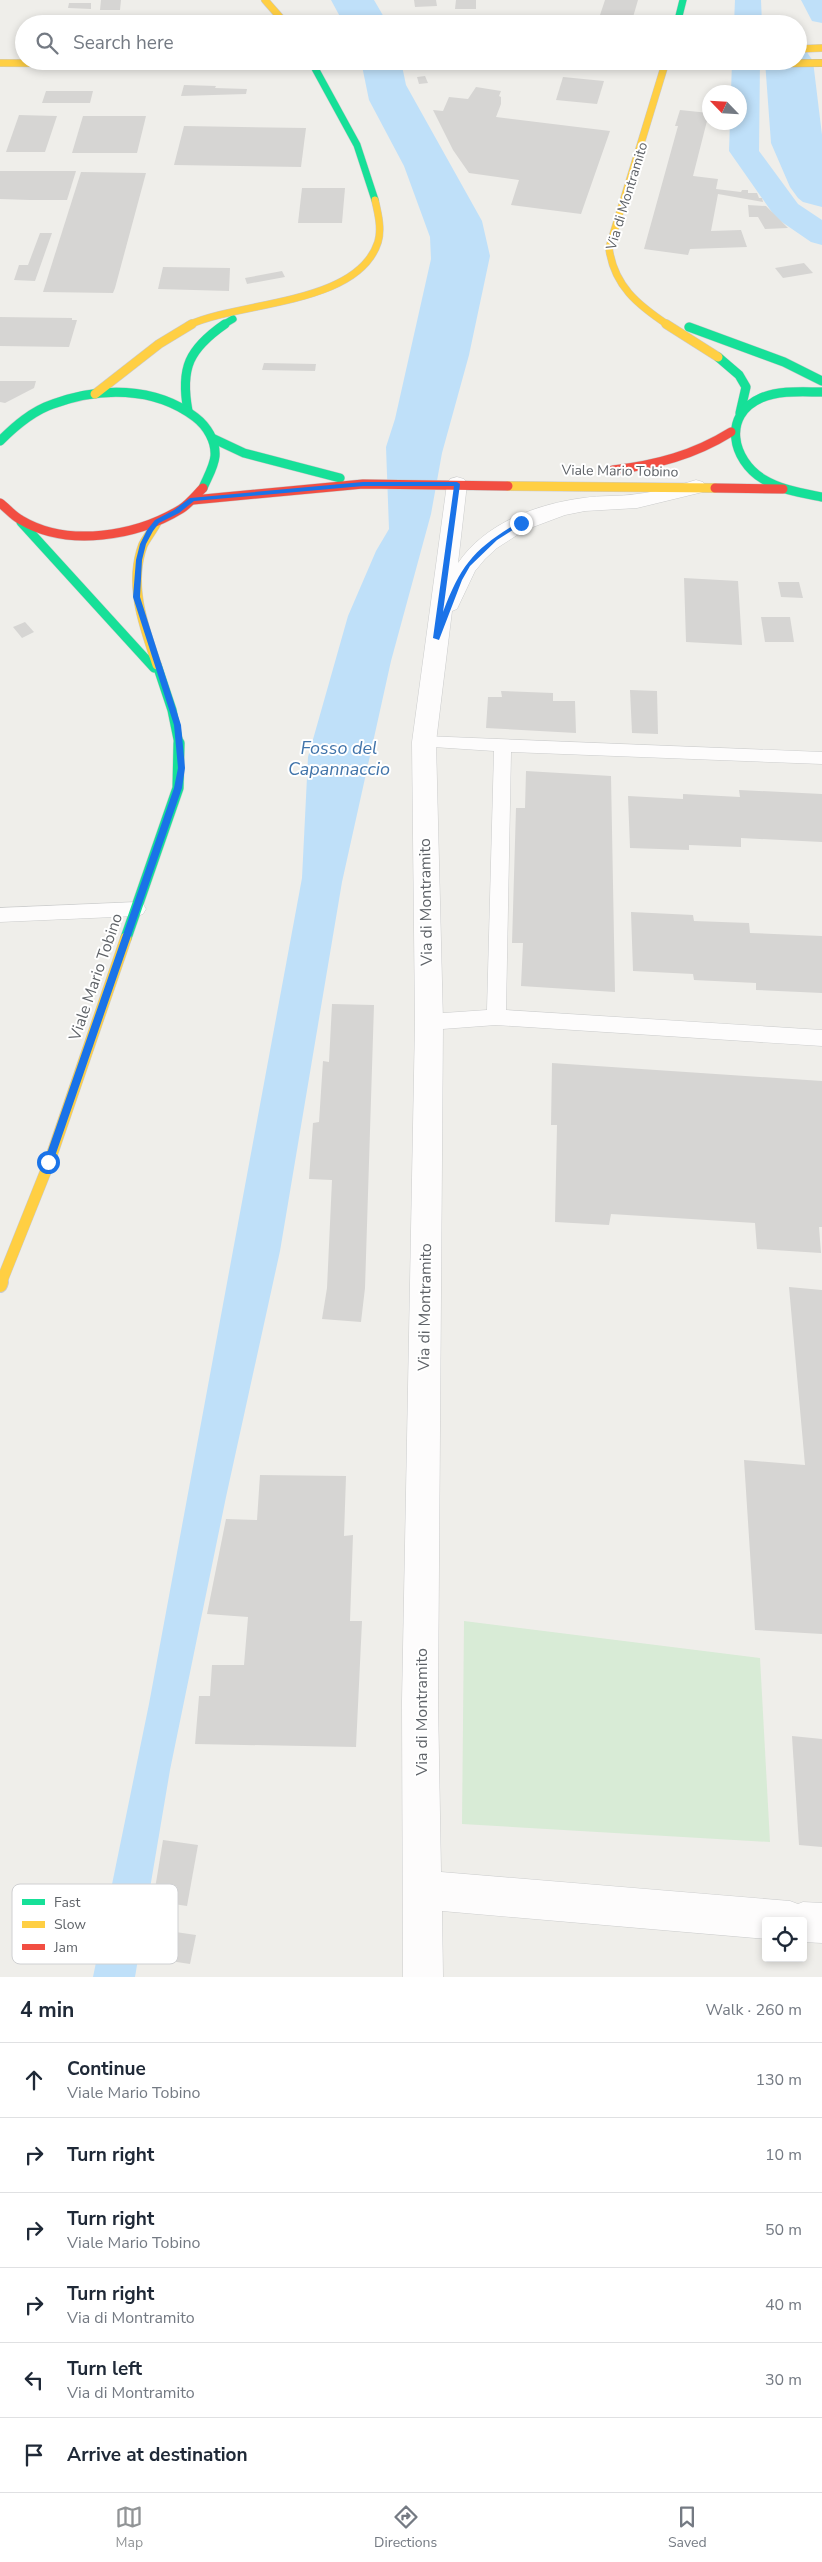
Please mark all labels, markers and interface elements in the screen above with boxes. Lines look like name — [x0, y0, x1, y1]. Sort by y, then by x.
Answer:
search box — [15, 15, 807, 70]
icon: search — [33, 29, 61, 57]
text: Search here — [73, 30, 174, 56]
north arrow — [702, 85, 747, 130]
street label: Via di Montramito — [601, 140, 652, 253]
street label: Viale Mario Tobino — [560, 460, 679, 482]
route end — [510, 512, 533, 535]
water label: Fosso del Capannaccio — [288, 736, 390, 781]
street label: Via di Montramito — [414, 838, 438, 967]
street label: Viale Mario Tobino — [64, 910, 128, 1045]
route start — [37, 1151, 60, 1174]
street label: Via di Montramito — [413, 1243, 437, 1372]
street label: Via di Montramito — [411, 1648, 433, 1777]
legend — [12, 1884, 178, 1964]
text: Fast — [54, 1893, 80, 1912]
text: Slow — [54, 1915, 86, 1934]
map controls — [762, 1917, 807, 1962]
button: locate — [762, 1917, 807, 1962]
text: Jam — [53, 1938, 78, 1957]
text: 4 min — [20, 1996, 74, 2024]
text: Walk · 260 m — [706, 1999, 802, 2021]
text: Continue — [67, 2056, 146, 2082]
icon: ahead — [20, 2066, 48, 2094]
text: 130 m — [755, 2069, 802, 2091]
text: Viale Mario Tobino — [67, 2082, 200, 2104]
icon: right — [20, 2141, 48, 2169]
text: Turn right — [67, 2142, 154, 2168]
text: 10 m — [765, 2144, 802, 2166]
text: Turn right — [67, 2206, 154, 2232]
icon: right — [20, 2216, 48, 2244]
text: 50 m — [765, 2219, 802, 2241]
text: Viale Mario Tobino — [67, 2232, 200, 2254]
text: Turn right — [67, 2281, 154, 2307]
icon: right — [20, 2291, 48, 2319]
text: 40 m — [765, 2294, 802, 2316]
text: Via di Montramito — [67, 2307, 195, 2329]
text: Turn left — [67, 2356, 142, 2382]
icon: left — [20, 2366, 48, 2394]
text: 30 m — [765, 2369, 802, 2391]
text: Via di Montramito — [67, 2382, 195, 2404]
icon: arrive — [20, 2441, 48, 2469]
text: Arrive at destination — [67, 2442, 248, 2468]
tab: Map — [115, 2503, 143, 2552]
tab: Directions — [374, 2503, 437, 2552]
tab: Saved — [668, 2503, 707, 2552]

